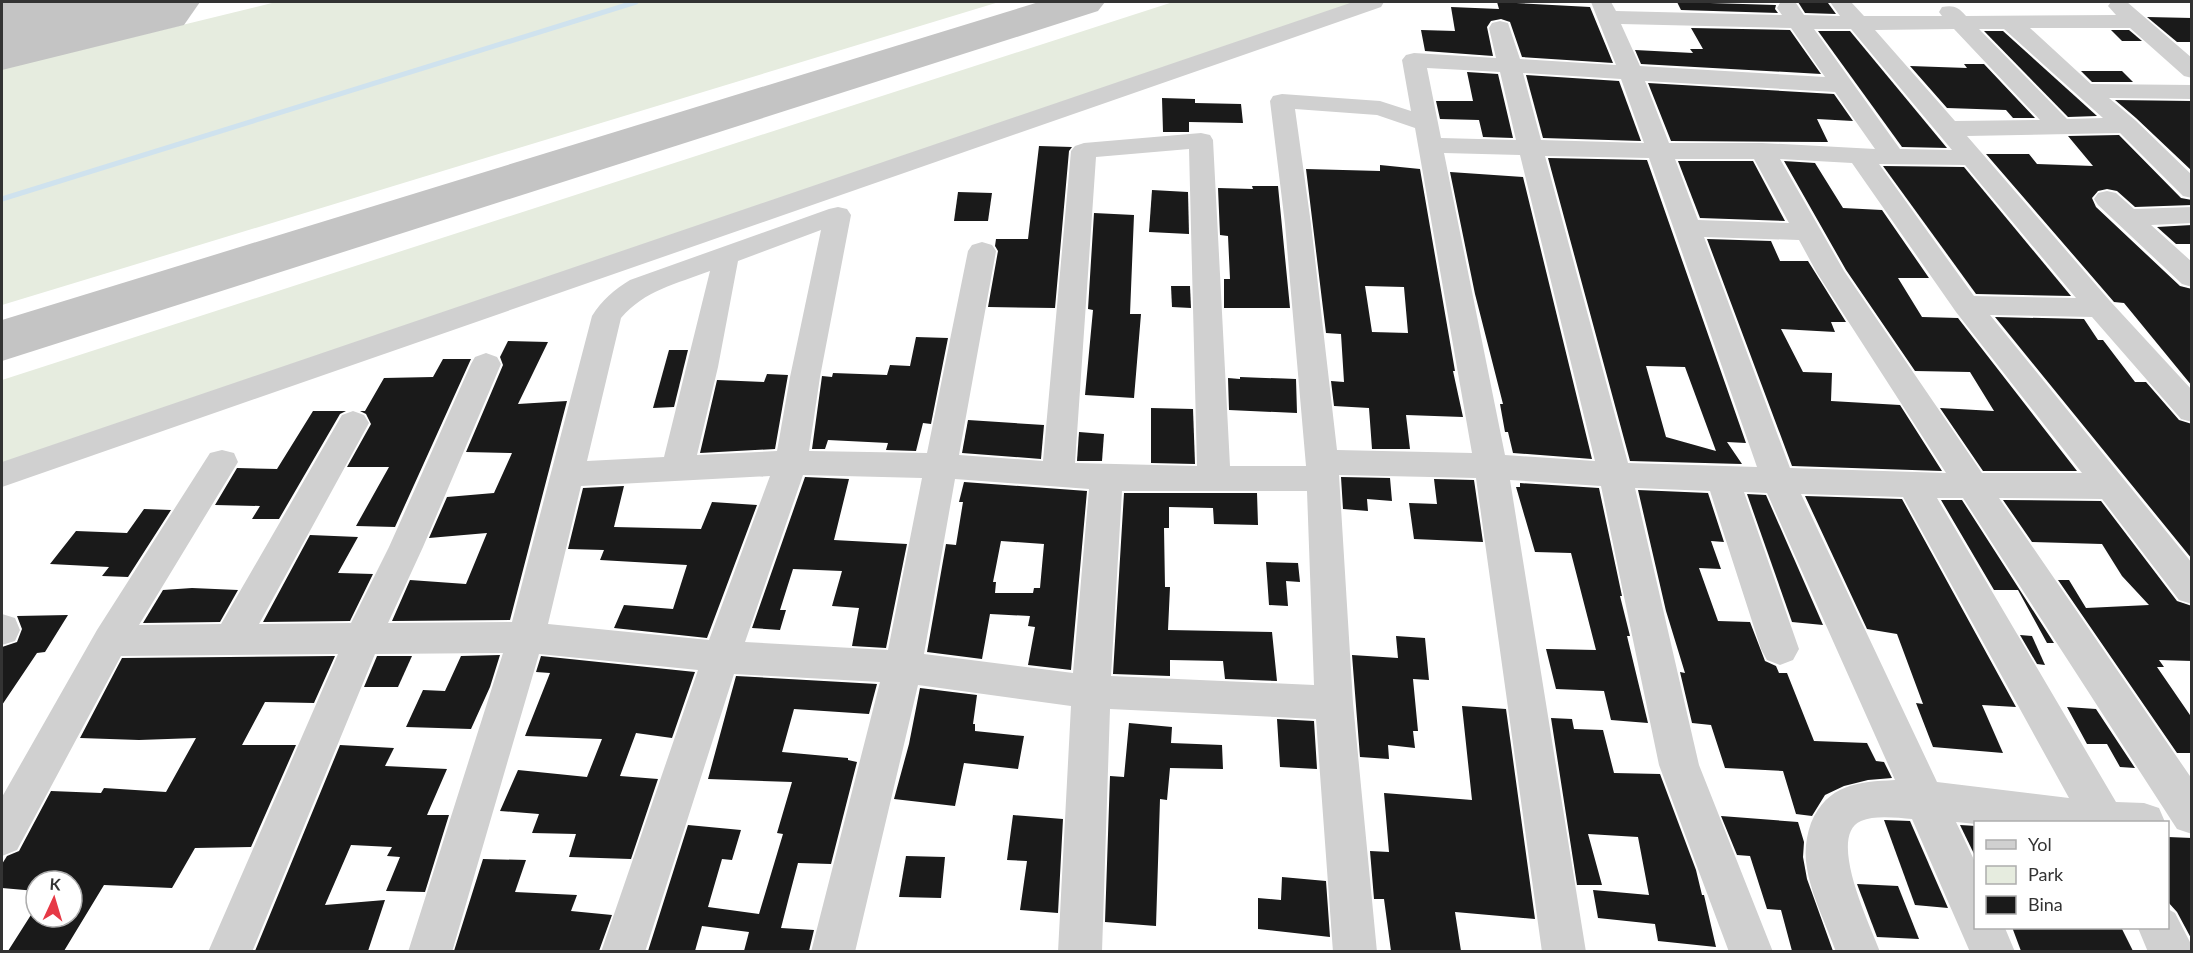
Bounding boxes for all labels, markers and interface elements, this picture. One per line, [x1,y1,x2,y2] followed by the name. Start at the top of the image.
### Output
[1974,821,2169,929] legend
[2028,833,2052,855] text: Yol
[2028,863,2064,885] text: Park
[24,869,84,929] north arrow
[49,874,62,893] text: K
[2028,893,2063,915] text: Bina

